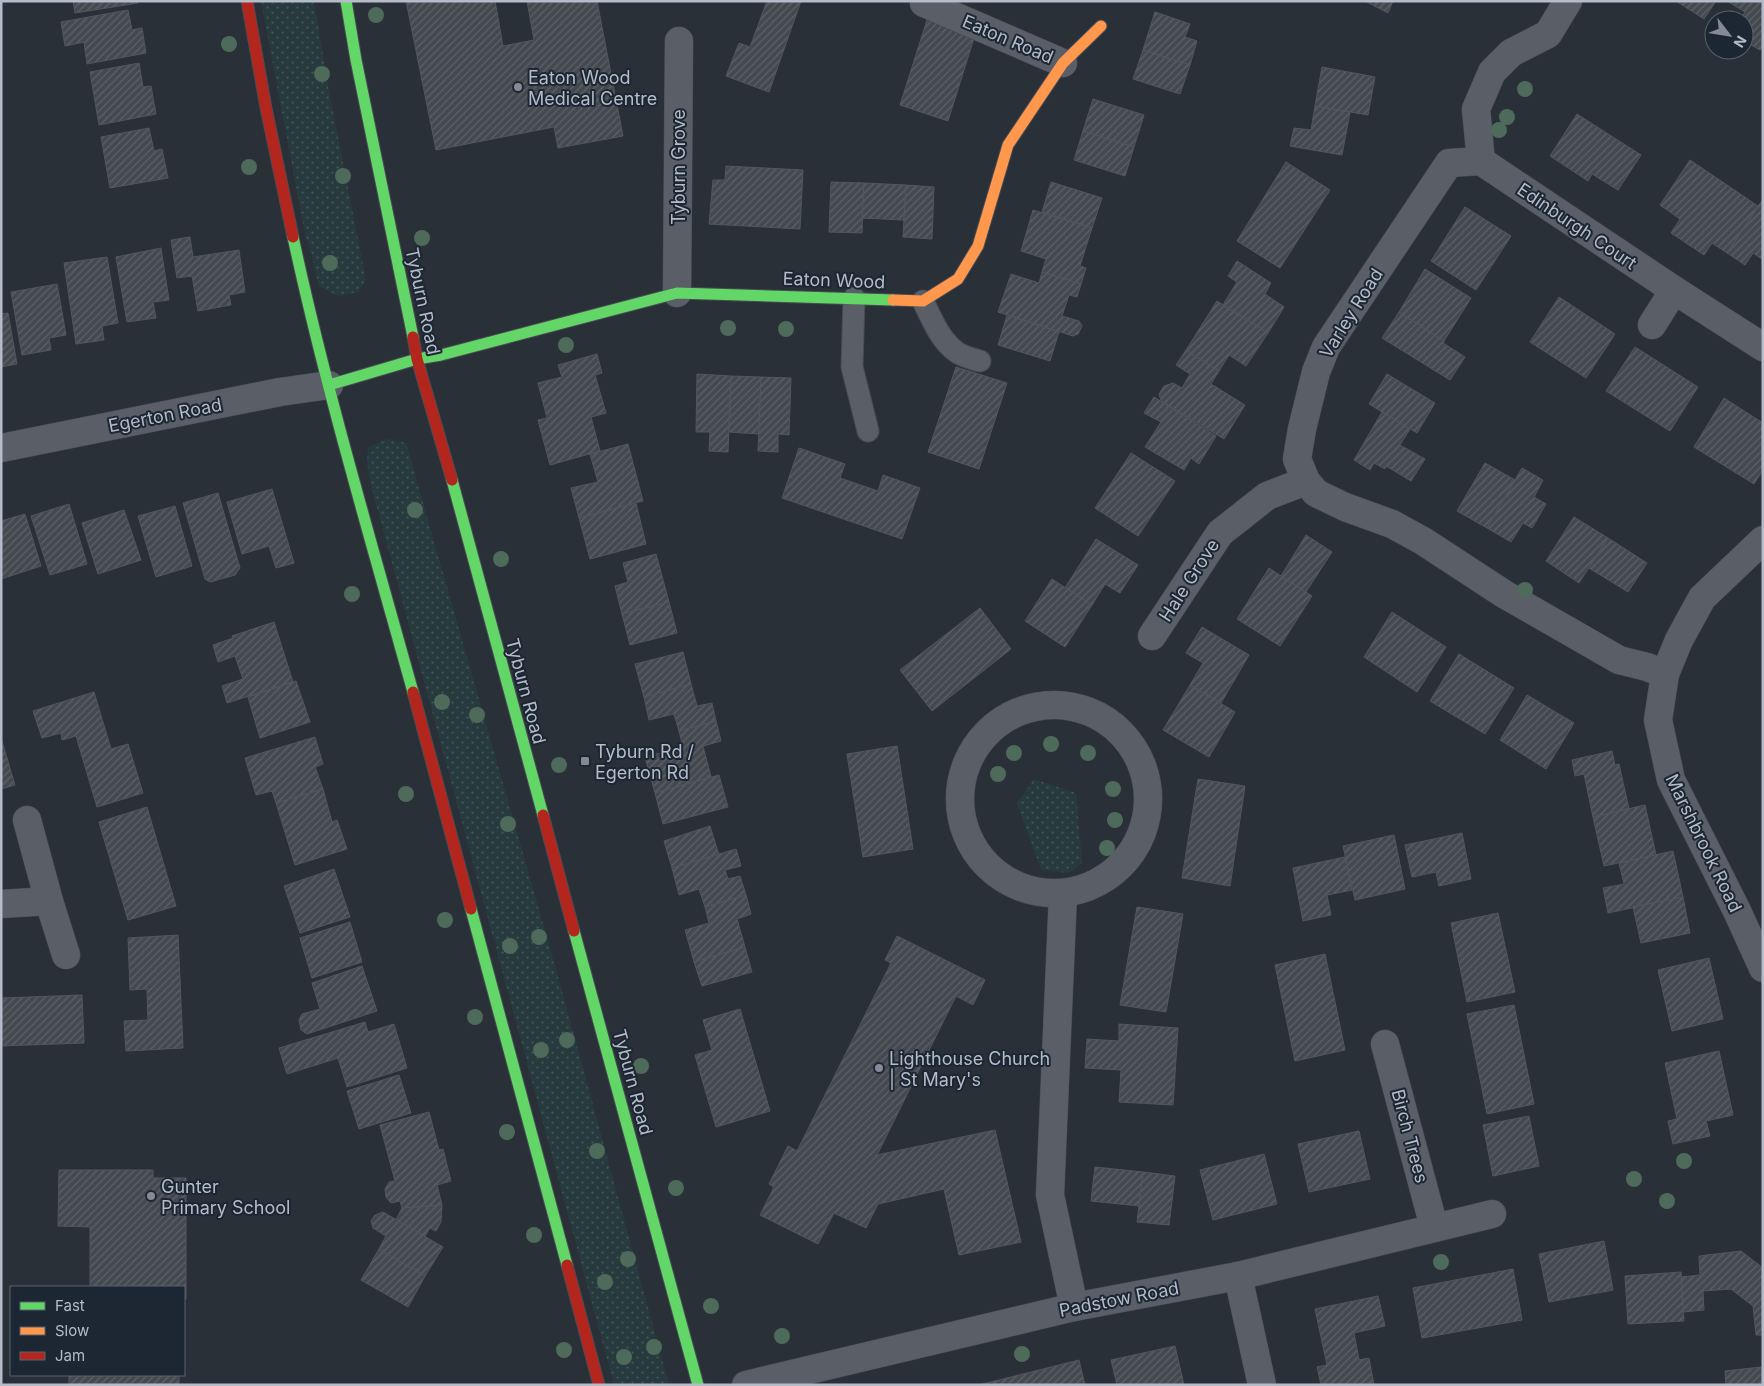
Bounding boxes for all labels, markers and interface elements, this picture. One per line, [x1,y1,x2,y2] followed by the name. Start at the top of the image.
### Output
[959,10,1057,68] street label: Eaton Road
[1704,10,1754,60] north arrow
[1731,33,1751,51] text: N
[528,67,657,109] place label: Eaton Wood Medical Centre
[512,81,524,93] marker: Eaton Wood Medical Centre
[668,109,689,225] street label: Tyburn Grove
[1513,178,1641,274] street label: Edinburgh Court
[401,246,445,356] street label: Tyburn Road
[1315,264,1387,362] street label: Varley Road
[782,268,886,292] street label: Eaton Wood
[107,394,223,436] street label: Egerton Road
[1155,535,1223,625] street label: Hale Grove
[502,636,550,746] street label: Tyburn Road
[595,741,695,783] place label: Tyburn Rd / Egerton Rd
[579,755,591,767] marker: Tyburn Rd / Egerton Rd
[1662,771,1746,915] street label: Marshbrook Road
[609,1027,657,1137] street label: Tyburn Road
[889,1048,1050,1090] place label: Lighthouse Church | St Mary's
[873,1062,885,1074] marker: Lighthouse Church | St Mary's
[1387,1087,1433,1185] street label: Birch Trees
[161,1176,290,1218] place label: Gunter Primary School
[145,1190,157,1202] marker: Gunter Primary School
[1057,1277,1181,1321] street label: Padstow Road
[10,1286,185,1376] legend
[55,1296,85,1315] text: Fast
[55,1321,89,1340] text: Slow
[55,1346,85,1365] text: Jam

